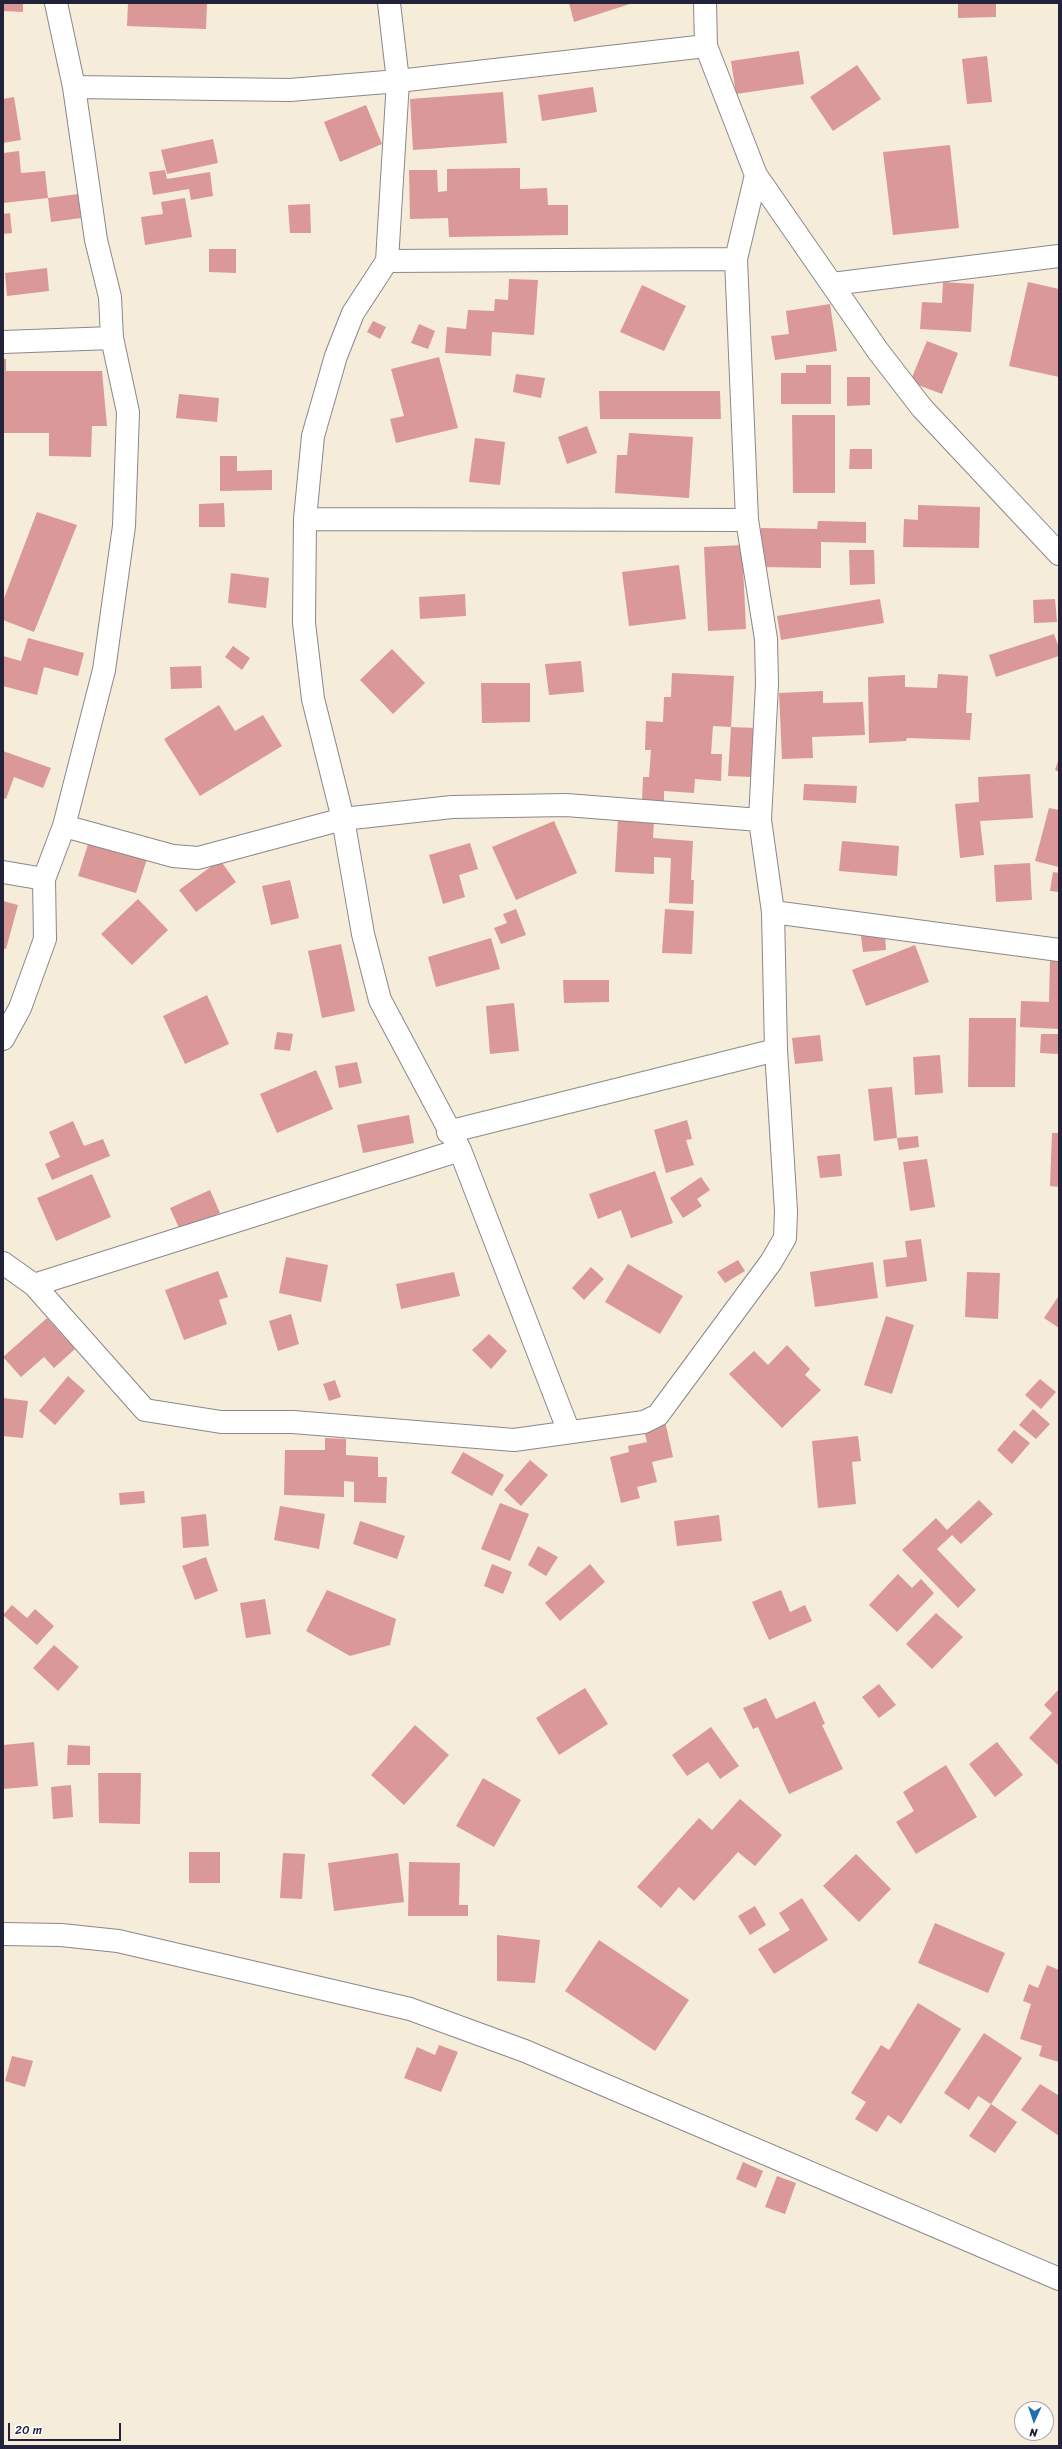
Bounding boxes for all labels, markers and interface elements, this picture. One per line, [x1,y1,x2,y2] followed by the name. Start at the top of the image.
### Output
[1014,2401,1054,2441] north arrow
[10,2415,123,2441] scale bar
[15,2419,42,2441] text: 20 m
[1029,2423,1038,2442] text: N

